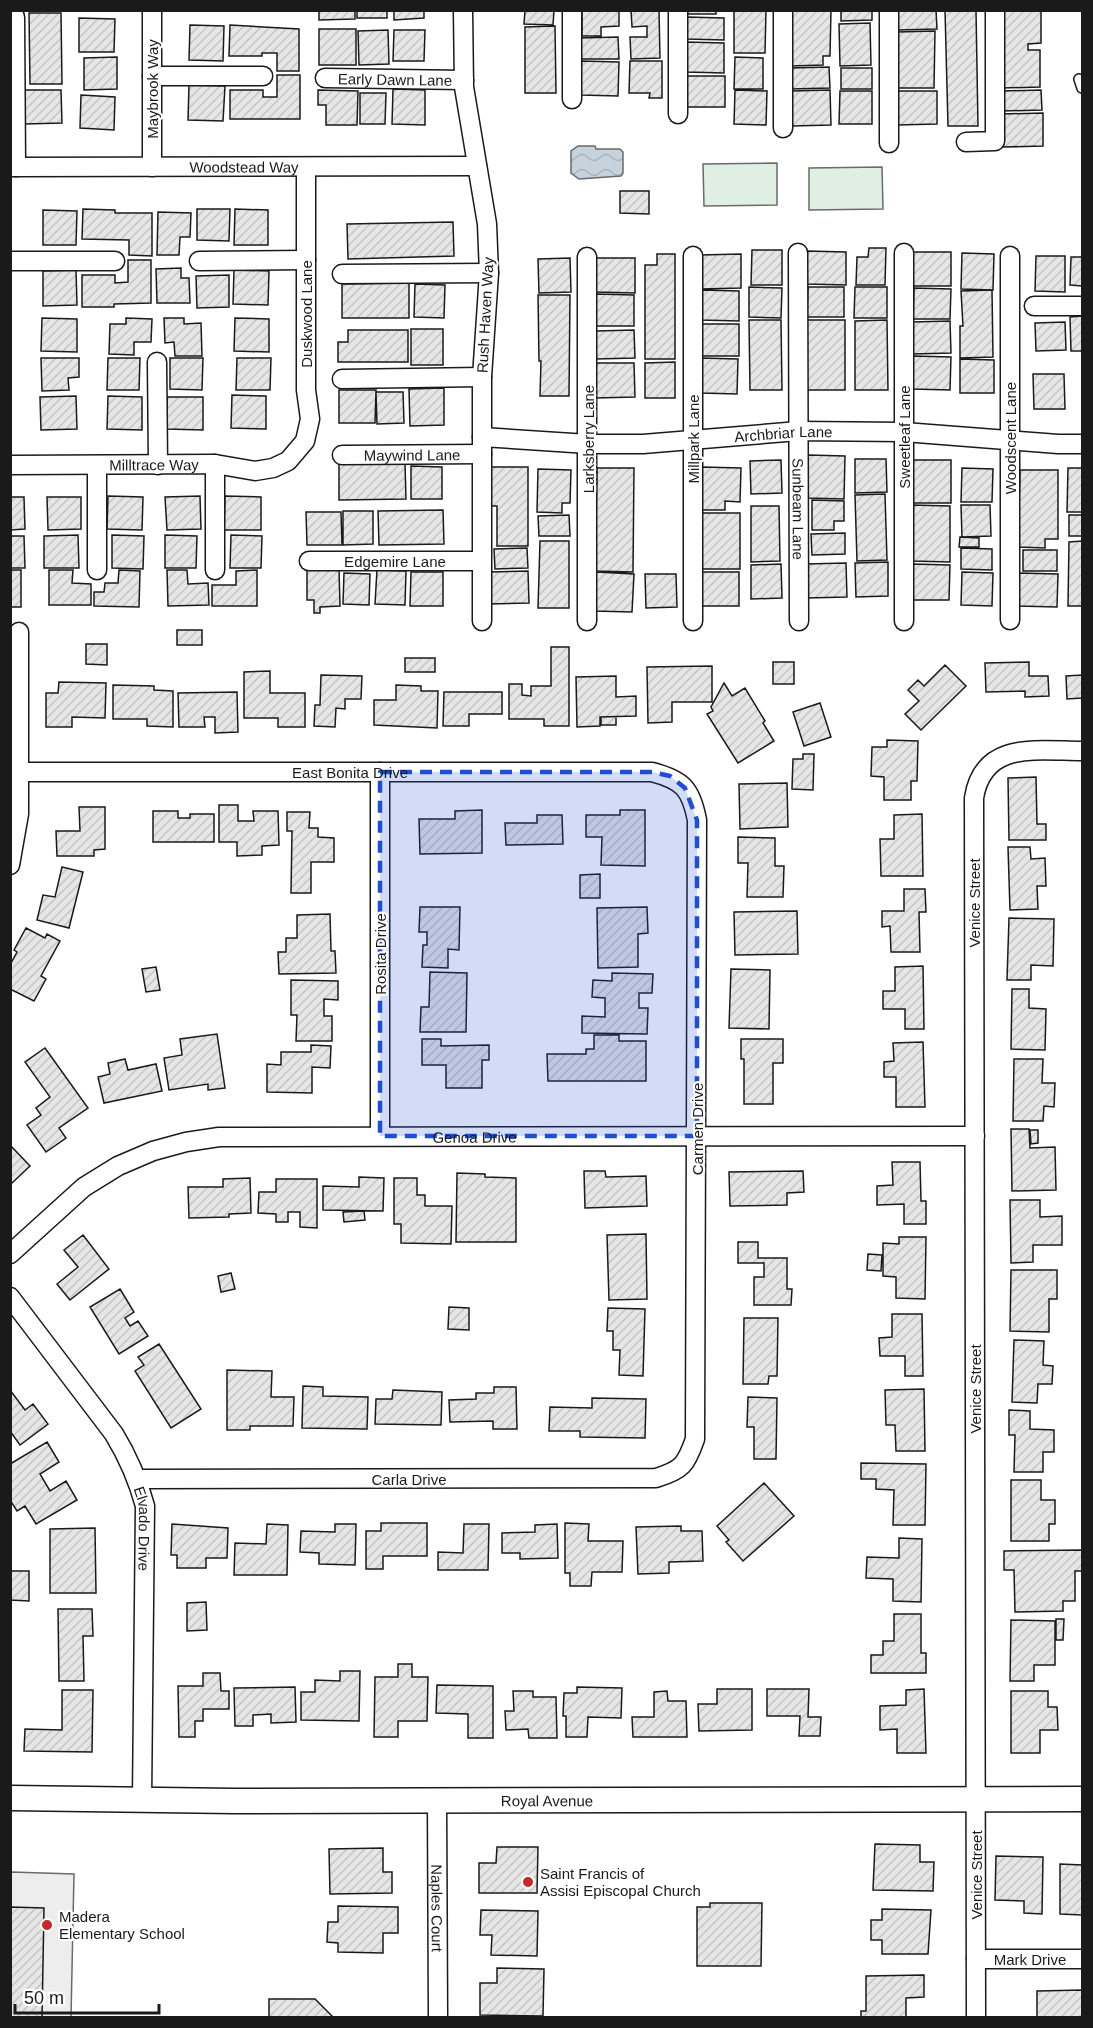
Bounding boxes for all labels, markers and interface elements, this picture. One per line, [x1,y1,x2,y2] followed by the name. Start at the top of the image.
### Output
[144,39,161,139] street label: Maybrook Way
[338,70,452,88] street label: Early Dawn Lane
[189,158,299,175] street label: Woodstead Way
[473,256,497,373] street label: Rush Haven Way
[298,260,315,368] street label: Duskwood Lane
[1002,382,1019,494] street label: Woodscent Lane
[580,385,597,493] street label: Larksberry Lane
[896,385,913,489] street label: Sweetleaf Lane
[685,394,702,484] street label: Millpark Lane
[734,423,833,445] street label: Archbriar Lane
[364,446,460,463] street label: Maywind Lane
[109,456,199,473] street label: Milltrace Way
[790,458,807,560] street label: Sunbeam Lane
[344,553,446,570] street label: Edgemire Lane
[292,764,408,781] street label: East Bonita Drive
[966,858,983,948] street label: Venice Street
[372,913,389,995] street label: Rosita Drive
[689,1083,706,1175] street label: Carmen Drive
[432,1128,517,1145] street label: Genoa Drive
[967,1344,984,1434] street label: Venice Street
[371,1471,447,1488] street label: Carla Drive
[131,1484,154,1571] street label: Elvado Drive
[501,1792,593,1809] street label: Royal Avenue
[968,1830,985,1920] street label: Venice Street
[429,1864,446,1953] street label: Naples Court
[540,1865,701,1899] place label: Saint Francis of Assisi Episcopal Church
[521,1875,535,1889] marker: Saint Francis of Assisi Episcopal Church
[59,1908,185,1942] place label: Madera Elementary School
[40,1918,54,1932] marker: Madera Elementary School
[994,1951,1066,1968] street label: Mark Drive
[15,1977,159,2015] scale bar
[24,1988,64,2008] text: 50 m

